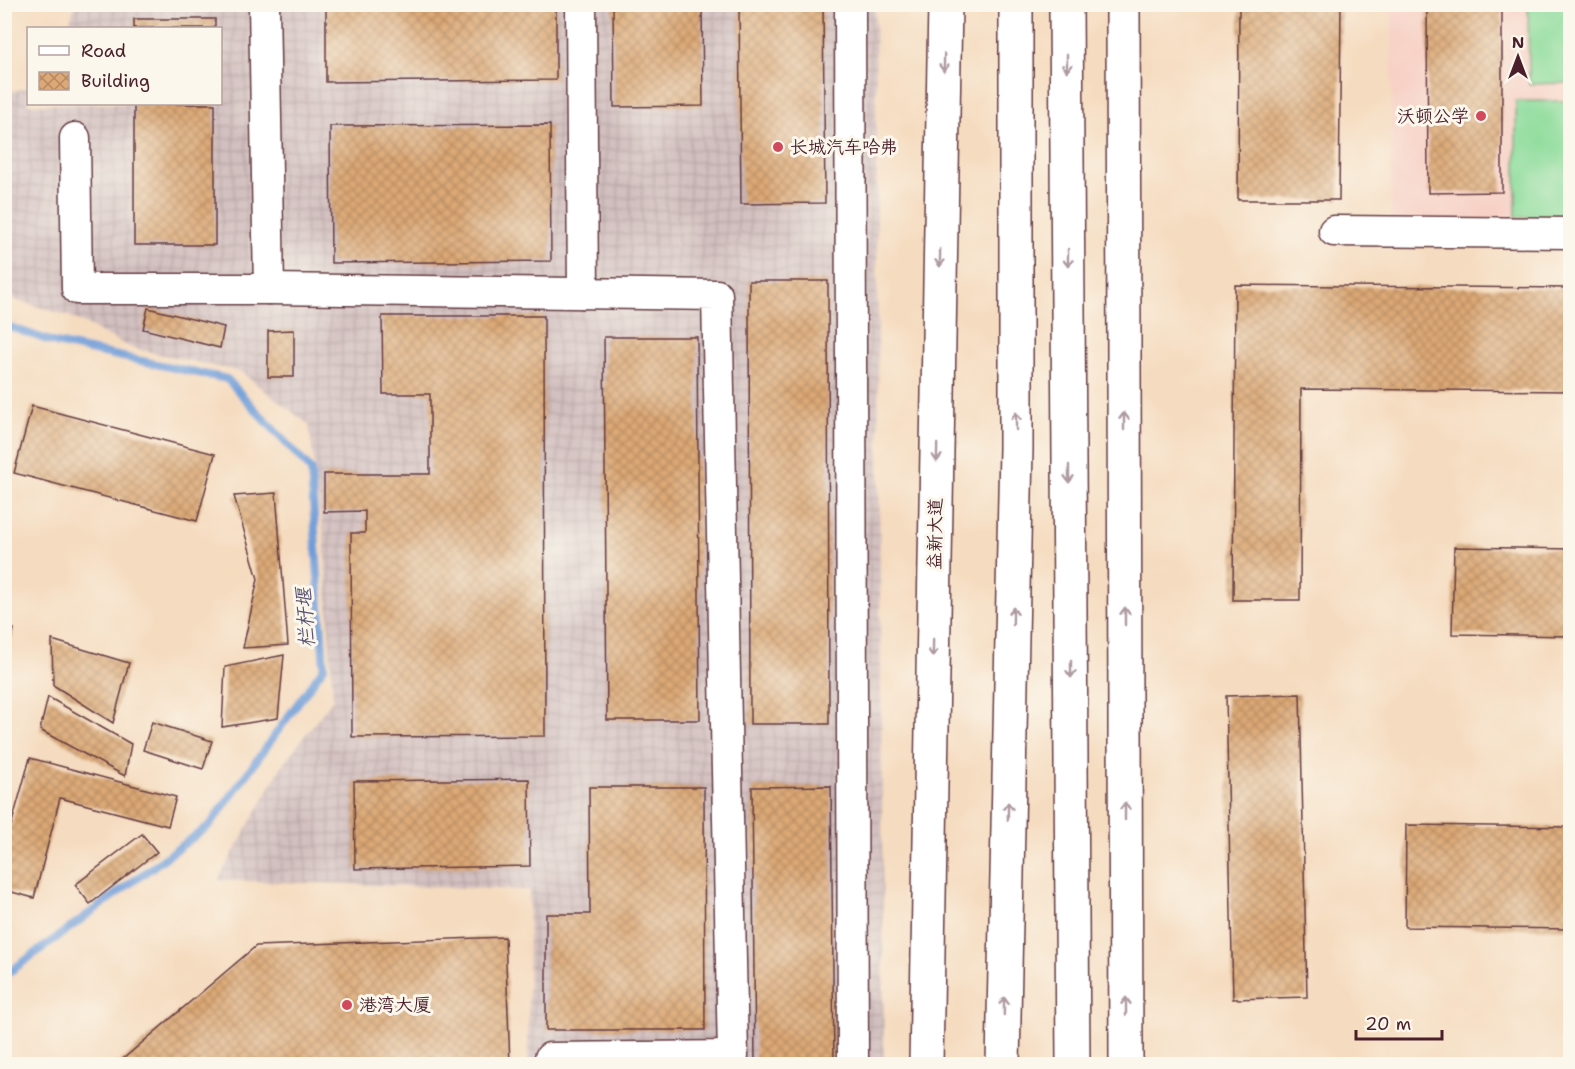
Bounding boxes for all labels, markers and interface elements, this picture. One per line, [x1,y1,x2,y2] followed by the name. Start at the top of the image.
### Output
[27,27,222,105] legend
[1488,27,1548,87] north arrow
[1512,32,1524,53] text: N
[81,39,126,63] text: Road
[938,52,950,72] one-way arrow
[1061,52,1072,72] one-way arrow
[81,69,150,93] text: Building
[1397,104,1469,128] place label: 沃顿公学
[1474,109,1488,123] marker: 沃顿公学
[790,135,898,159] place label: 长城汽车哈弗
[771,140,785,154] marker: 长城汽车哈弗
[934,247,946,267] one-way arrow
[1062,247,1074,267] one-way arrow
[1010,412,1022,432] one-way arrow
[1118,412,1130,432] one-way arrow
[931,442,942,462] one-way arrow
[1063,463,1075,483] one-way arrow
[922,498,948,570] street label: 益新大道
[290,585,320,649] water label: 栏杆堰
[1007,607,1018,627] one-way arrow
[1119,607,1131,627] one-way arrow
[927,637,939,657] one-way arrow
[1065,658,1077,678] one-way arrow
[1003,802,1014,822] one-way arrow
[1119,802,1131,822] one-way arrow
[359,993,431,1017] place label: 港湾大厦
[998,997,1010,1017] one-way arrow
[1120,997,1132,1017] one-way arrow
[340,998,354,1012] marker: 港湾大厦
[1356,1003,1442,1041] scale bar
[1365,1012,1411,1036] text: 20 m

